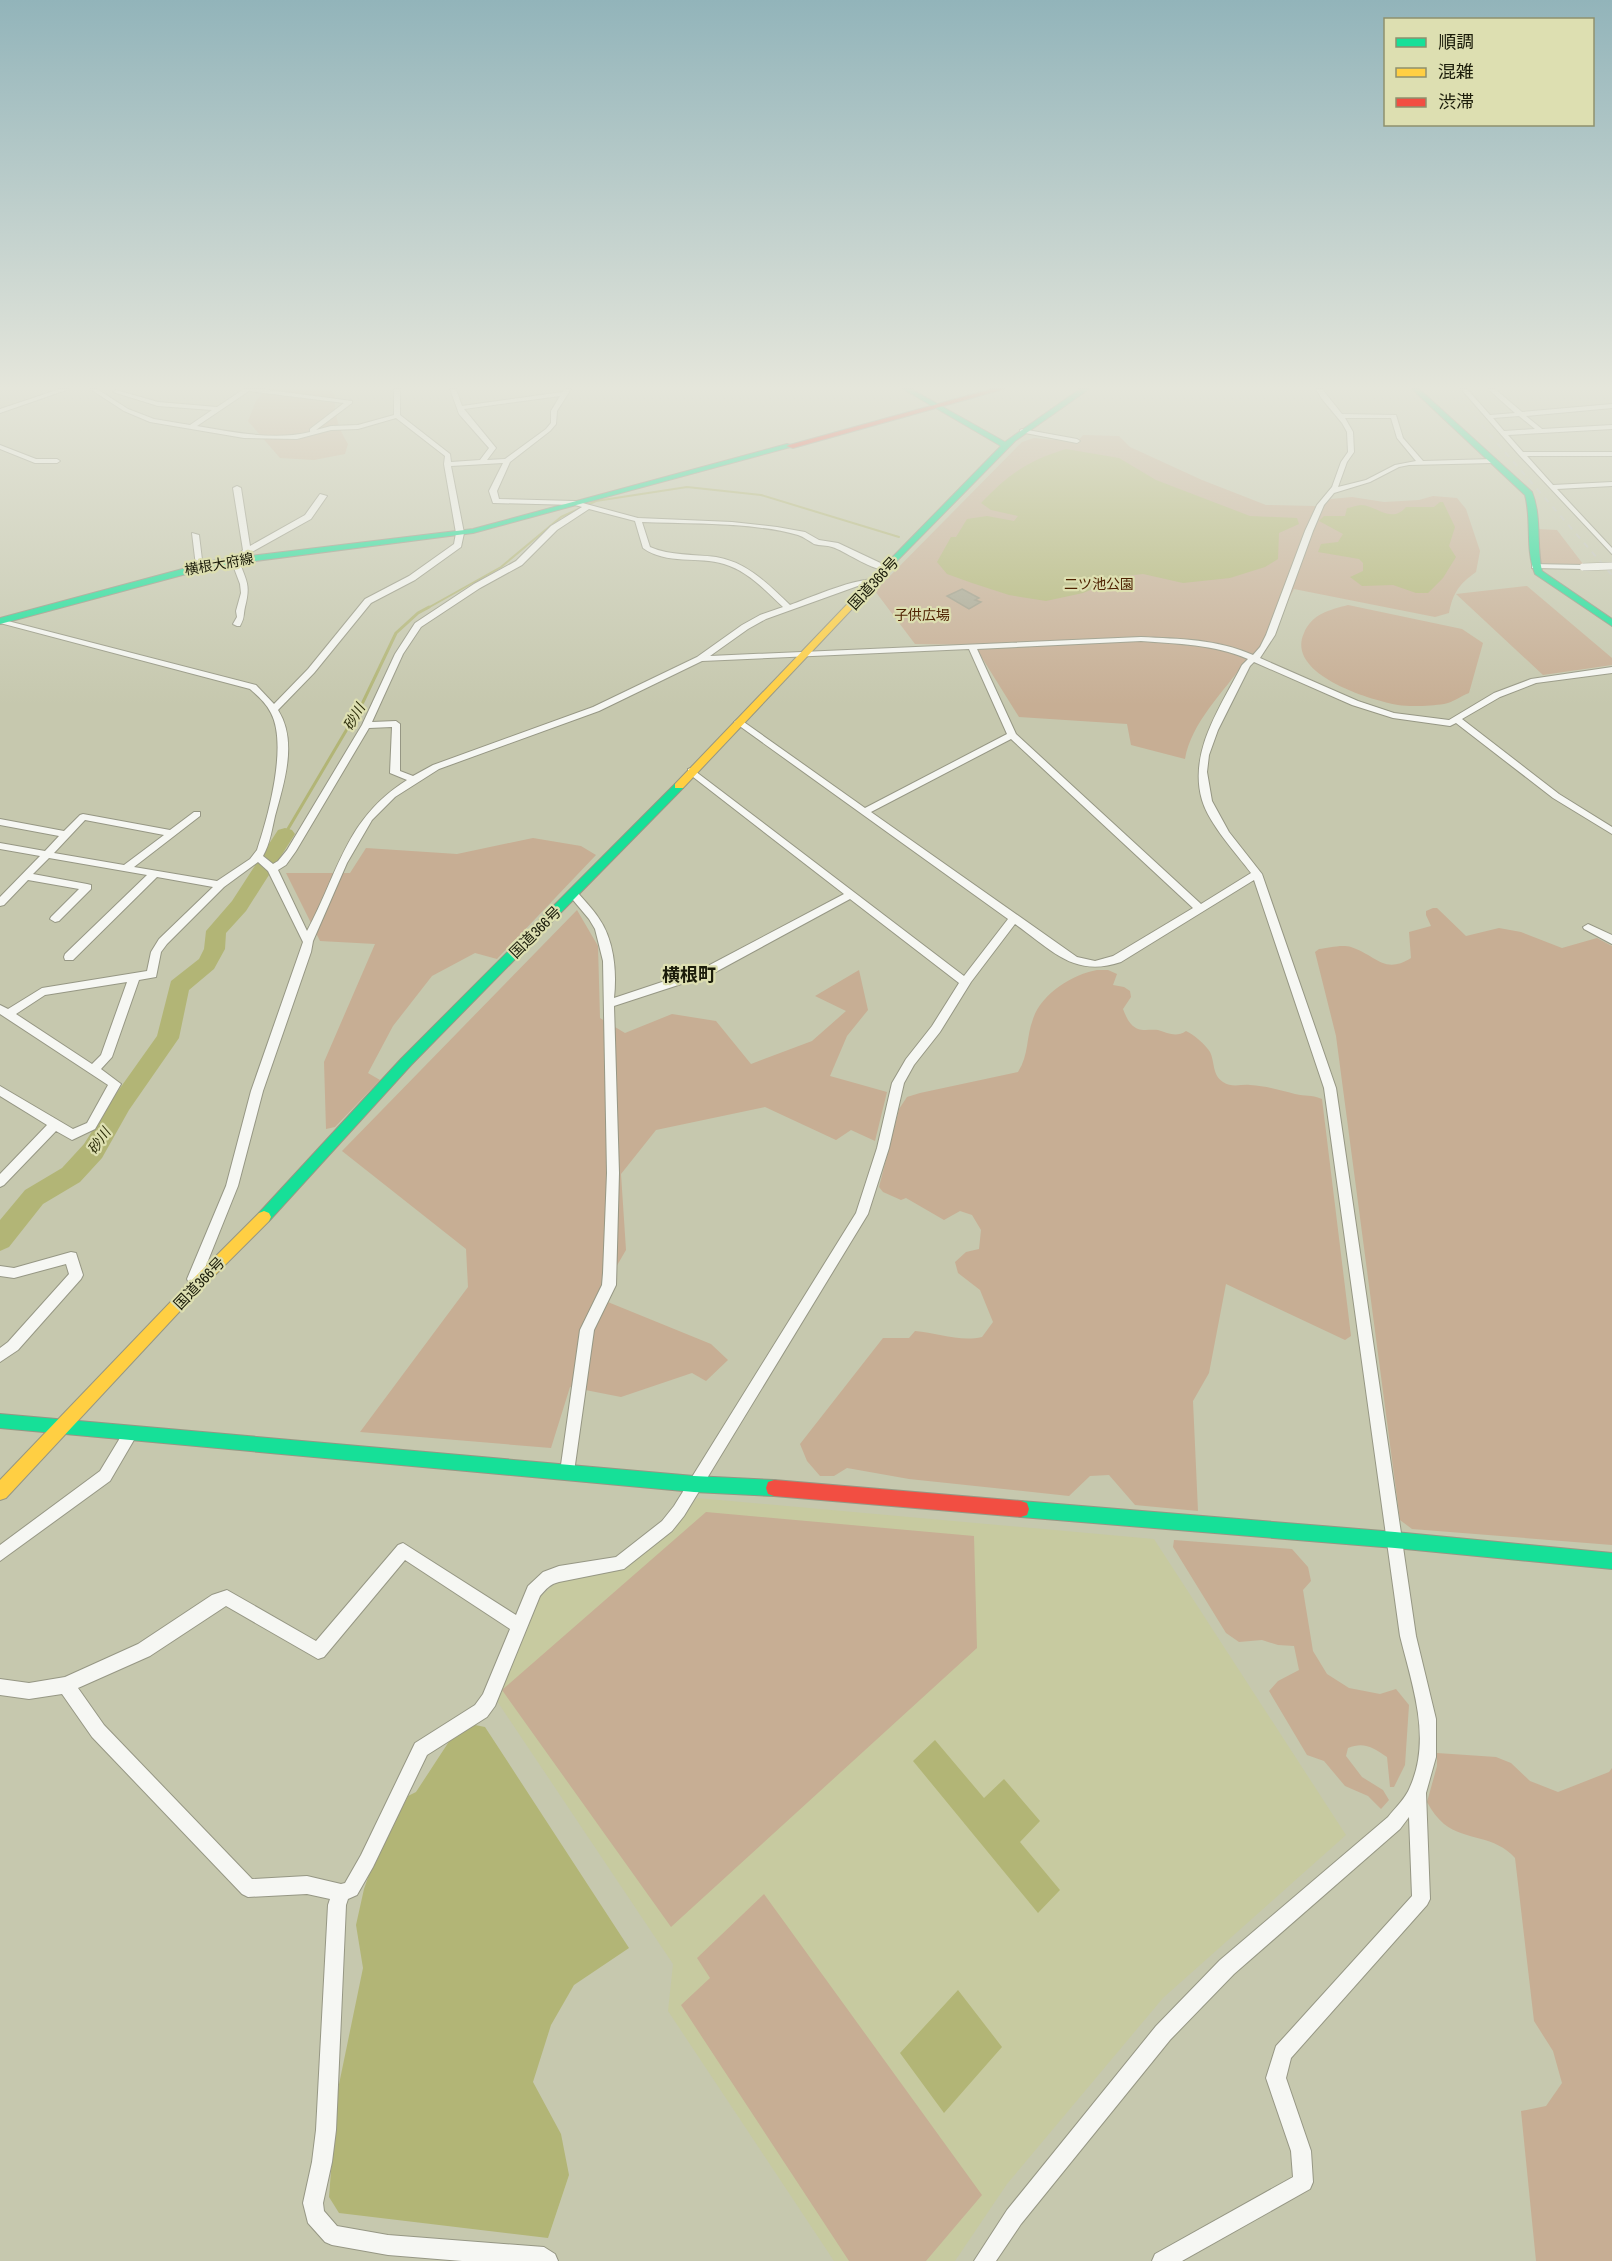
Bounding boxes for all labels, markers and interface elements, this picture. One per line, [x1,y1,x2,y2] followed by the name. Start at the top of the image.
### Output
[1384,18,1594,126] legend
[1438,29,1474,54] text: 順調
[1438,59,1474,84] text: 混雑
[1438,89,1474,114] text: 渋滞
[183,549,255,579] street label: 横根大府線
[843,552,903,614] street label: 国道366号
[1064,575,1134,593] park label: 二ツ池公園
[894,606,950,624] park label: 子供広場
[339,699,370,734] water label: 砂川
[504,901,566,963] street label: 国道366号
[662,962,716,987] district label: 横根町
[84,1123,116,1158] water label: 砂川
[169,1252,229,1314] street label: 国道366号

